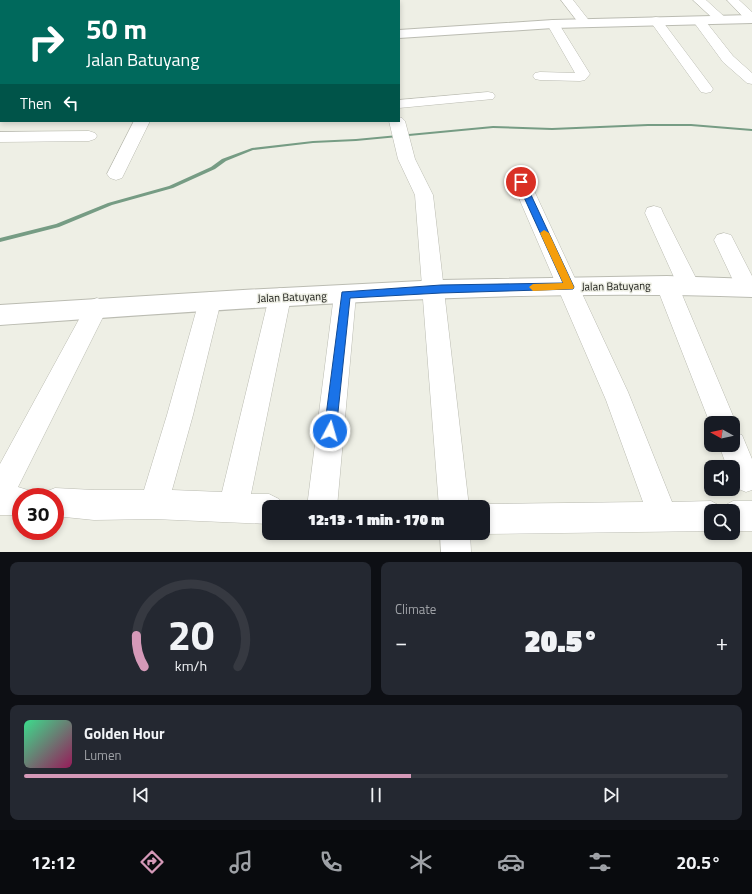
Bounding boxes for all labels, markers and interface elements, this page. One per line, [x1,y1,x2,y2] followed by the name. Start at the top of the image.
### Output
[86,7,147,50] text: 50 m
[20,16,72,68] icon: right
[86,46,199,73] text: Jalan Batuyang
[20,92,52,115] text: Then
[60,92,82,114] icon: left
[504,165,538,199] pin
[510,171,532,193] icon: arrive
[581,277,651,295] street label: Jalan Batuyang
[257,288,327,306] street label: Jalan Batuyang
[309,410,351,452] position arrow
[704,416,740,452] north arrow
[704,416,740,540] map controls
[704,460,740,496] button: sound
[12,488,64,540] speed limit sign: 30
[704,504,740,540] button: search
[308,508,444,531] text: 12:13 · 1 min · 170 m
[395,599,436,619] text: Climate
[167,602,214,665] text: 20
[524,618,599,664] text: 20.5°
[395,625,407,659] text: −
[716,625,728,659] text: +
[174,654,207,676] text: km/h
[84,722,165,745] text: Golden Hour
[84,745,121,765] text: Lumen
[130,784,152,806] icon: previous
[365,784,387,806] icon: pause
[600,784,622,806] icon: next
[138,848,166,876] icon: directions
[227,848,255,876] icon: music
[317,848,345,876] icon: phone
[407,848,435,876] icon: climate
[497,848,525,876] icon: car
[586,848,614,876] icon: filters
[31,849,76,876] text: 12:12
[676,849,721,876] text: 20.5°

